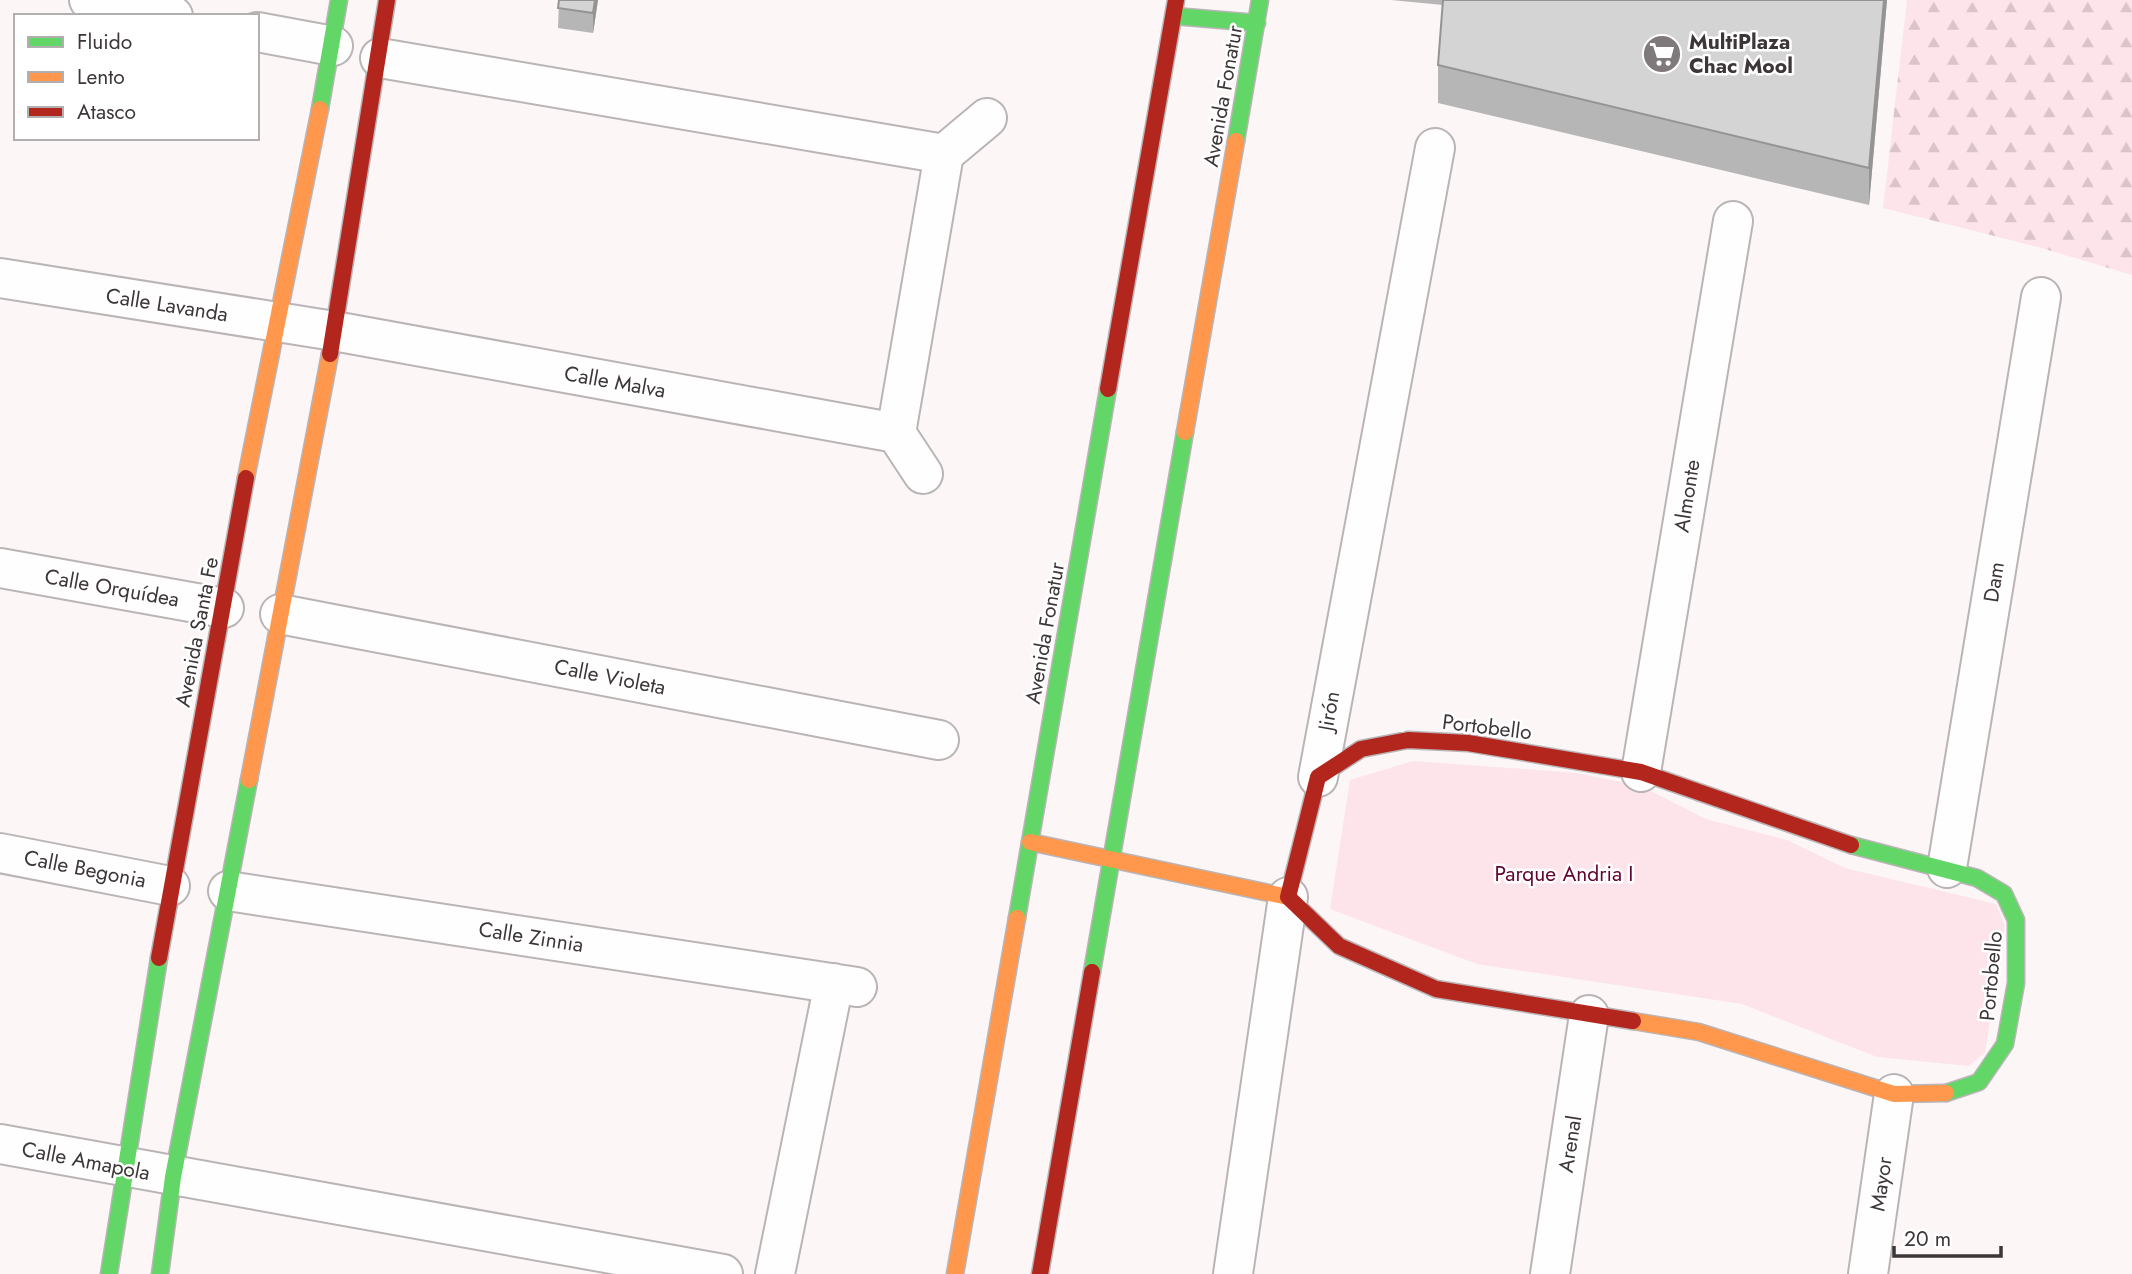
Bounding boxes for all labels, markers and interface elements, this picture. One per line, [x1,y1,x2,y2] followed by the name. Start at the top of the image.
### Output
[14,14,259,140] legend
[1196,22,1250,169] street label: Avenida Fonatur
[77,27,132,57] text: Fluido
[1689,27,1793,81] place label: MultiPlaza Chac Mool
[1641,33,1683,75] supermarket icon: MultiPlaza Chac Mool
[77,62,125,92] text: Lento
[77,97,136,127] text: Atasco
[104,281,230,329] street label: Calle Lavanda
[562,358,668,406] street label: Calle Malva
[1666,457,1708,535] street label: Almonte
[168,554,226,710] street label: Avenida Santa Fe
[1018,559,1072,706] street label: Avenida Fonatur
[1976,560,2012,604] street label: Dam
[42,561,182,615] street label: Calle Orquídea
[552,652,668,702] street label: Calle Violeta
[1310,689,1347,736] street label: Jirón
[1441,707,1533,747] street label: Portobello
[21,842,149,896] street label: Calle Begonia
[1494,859,1634,889] park label: Parque Andria I
[476,914,586,960] street label: Calle Zinnia
[1972,930,2010,1022] street label: Portobello
[1551,1113,1589,1175] street label: Arenal
[19,1134,153,1188] street label: Calle Amapola
[1862,1154,1900,1213] street label: Mayor
[1894,1214,2001,1258] scale bar
[1904,1224,1951,1254] text: 20 m

